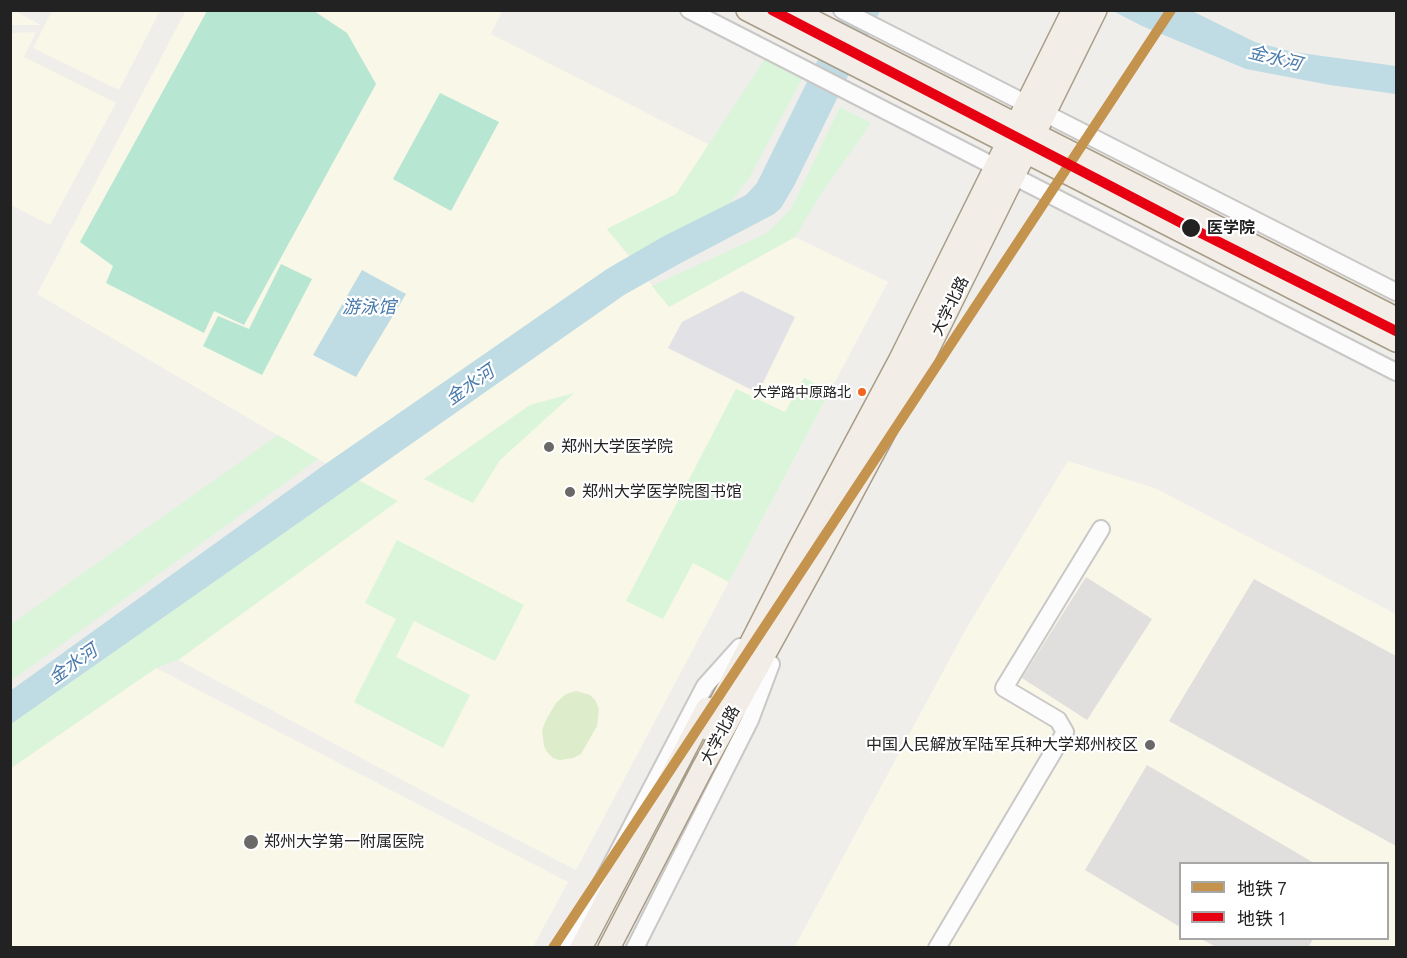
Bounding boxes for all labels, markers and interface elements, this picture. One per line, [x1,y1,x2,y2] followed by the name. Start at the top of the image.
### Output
[1246,41,1304,75] water label: 金水河
[1180,217,1202,239] marker: 医学院
[1207,218,1255,238] place label: 医学院
[927,273,973,339] street label: 大学北路
[342,296,396,318] water label: 游泳馆
[442,361,498,409] water label: 金水河
[753,384,851,400] place label: 大学路中原路北
[856,386,868,398] marker: 大学路中原路北
[561,437,673,457] place label: 郑州大学医学院
[542,440,556,454] marker: 郑州大学医学院
[582,482,742,502] place label: 郑州大学医学院图书馆
[563,485,577,499] marker: 郑州大学医学院图书馆
[45,640,101,688] water label: 金水河
[697,702,743,768] street label: 大学北路
[866,735,1138,755] place label: 中国人民解放军陆军兵种大学郑州校区
[1143,738,1157,752] marker: 中国人民解放军陆军兵种大学郑州校区
[264,832,424,852] place label: 郑州大学第一附属医院
[242,833,260,851] marker: 郑州大学第一附属医院
[1179,862,1389,940] legend
[1237,878,1287,898] text: 地铁 7
[1237,908,1287,928] text: 地铁 1

